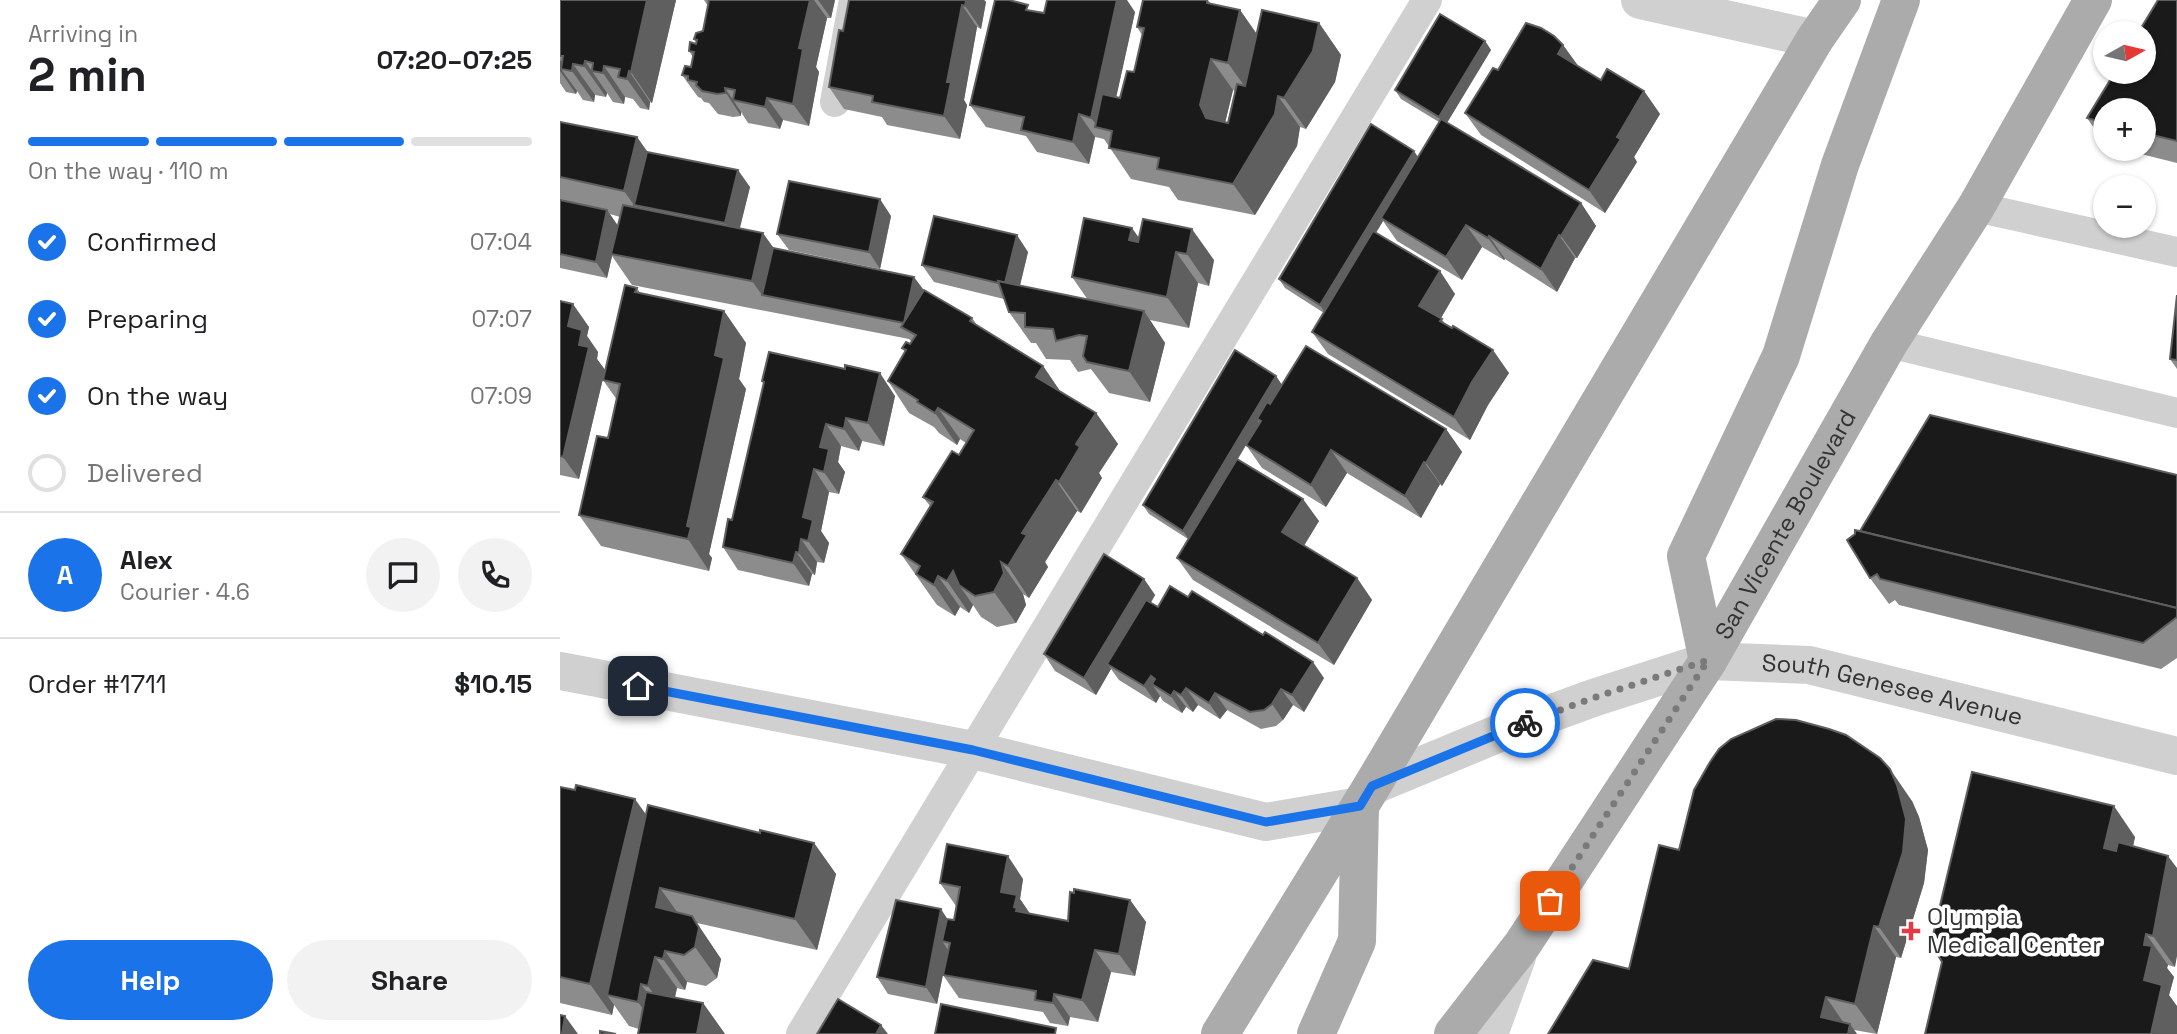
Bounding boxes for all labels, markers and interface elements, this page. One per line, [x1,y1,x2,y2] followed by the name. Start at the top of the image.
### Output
[28,19,138,49] text: Arriving in
[2093,21,2156,84] north arrow
[2093,21,2156,238] map controls
[377,43,532,77] text: 07:20–07:25
[28,46,147,104] text: 2 min
[2093,98,2156,161] button: +
[28,156,229,186] text: On the way · 110 m
[2093,175,2156,238] button: −
[28,223,66,261] icon: check
[87,225,217,259] text: Confirmed
[470,227,532,257] text: 07:04
[28,300,66,338] icon: check
[87,302,208,336] text: Preparing
[472,304,532,334] text: 07:07
[28,377,66,415] icon: check
[87,379,228,413] text: On the way
[470,381,532,411] text: 07:09
[1708,404,1863,645] street label: San Vicente Boulevard
[87,456,203,490] text: Delivered
[366,538,440,612] button: chat
[458,538,532,612] button: phone
[120,543,173,577] text: Alex
[57,558,73,592] text: A
[120,577,250,607] text: Courier · 4.6
[1761,647,2026,732] street label: South Genesee Avenue
[608,656,668,716] pin
[28,667,167,701] text: Order #1711
[454,667,532,701] text: $10.15
[619,667,657,705] icon: home
[1490,688,1560,758] courier
[1506,704,1544,742] icon: bike
[1520,871,1580,931] pin
[1531,882,1569,920] icon: bag
[1927,901,2101,960] place label: Olympia Medical Center
[1901,921,1921,941] marker: Olympia Medical Center
[28,940,273,1020] button: Help
[287,940,532,1020] button: Share

